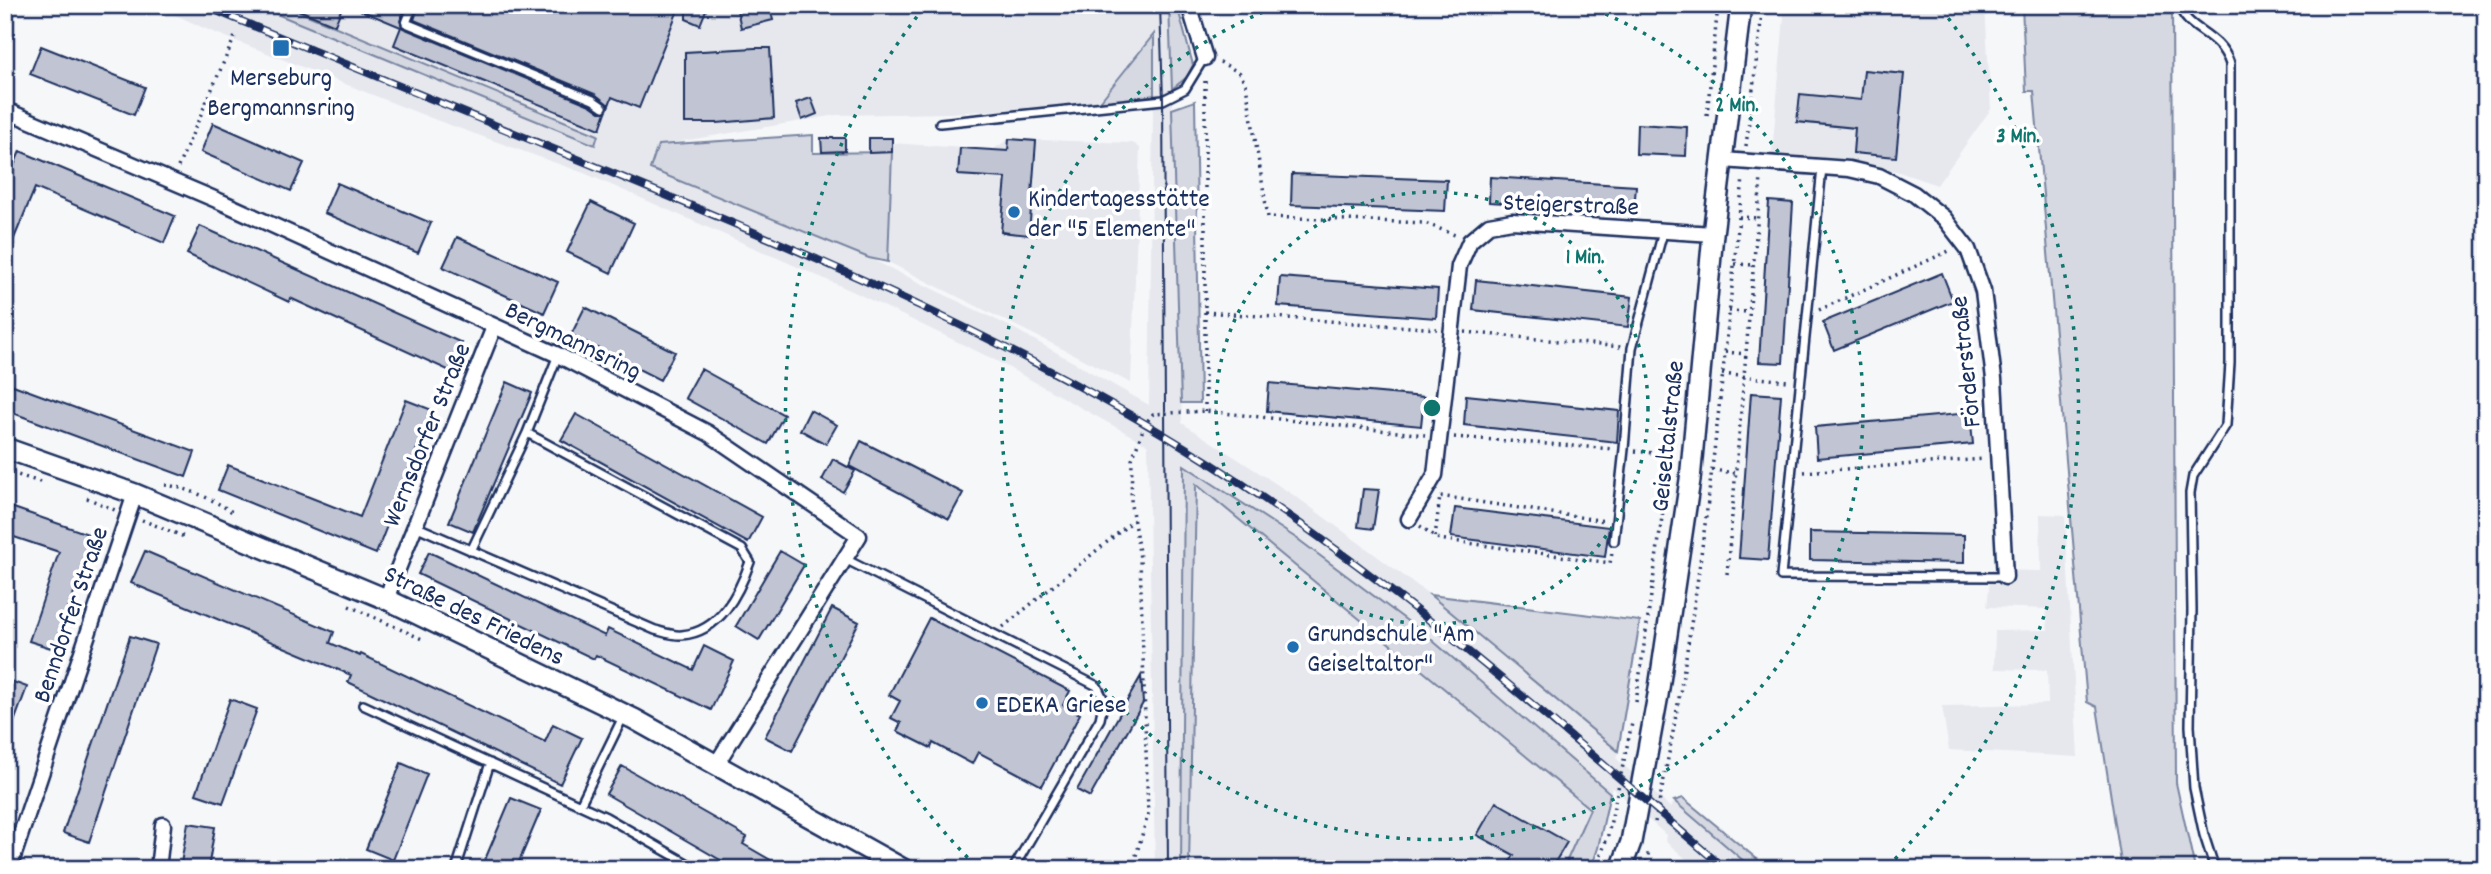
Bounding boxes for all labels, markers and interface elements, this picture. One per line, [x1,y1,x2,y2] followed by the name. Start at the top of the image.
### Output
[271,38,291,58] marker: Merseburg Bergmannsring
[207,61,355,128] place label: Merseburg Bergmannsring
[1715,92,1759,122] text: 2 Min.
[1996,123,2040,153] text: 3 Min.
[1028,182,1210,249] place label: Kindertagesstätte der "5 Elemente"
[1502,186,1639,227] street label: Steigerstraße
[1006,204,1022,220] marker: Kindertagesstätte der "5 Elemente"
[1566,244,1604,274] text: 1 Min.
[498,293,647,391] street label: Bergmannsring
[1942,294,1993,429] street label: Förderstraße
[375,338,482,533] street label: Wernsdorfer Straße
[1643,359,1696,514] street label: Geiseltalstraße
[1420,396,1444,420] centre of rings
[25,522,120,708] street label: Benndorfer Straße
[377,557,570,677] street label: Straße des Friedens
[1307,617,1475,684] place label: Grundschule "Am Geiseltaltor"
[1285,639,1301,655] marker: Grundschule "Am Geiseltaltor"
[996,688,1127,725] place label: EDEKA Griese
[974,695,990,711] marker: EDEKA Griese

